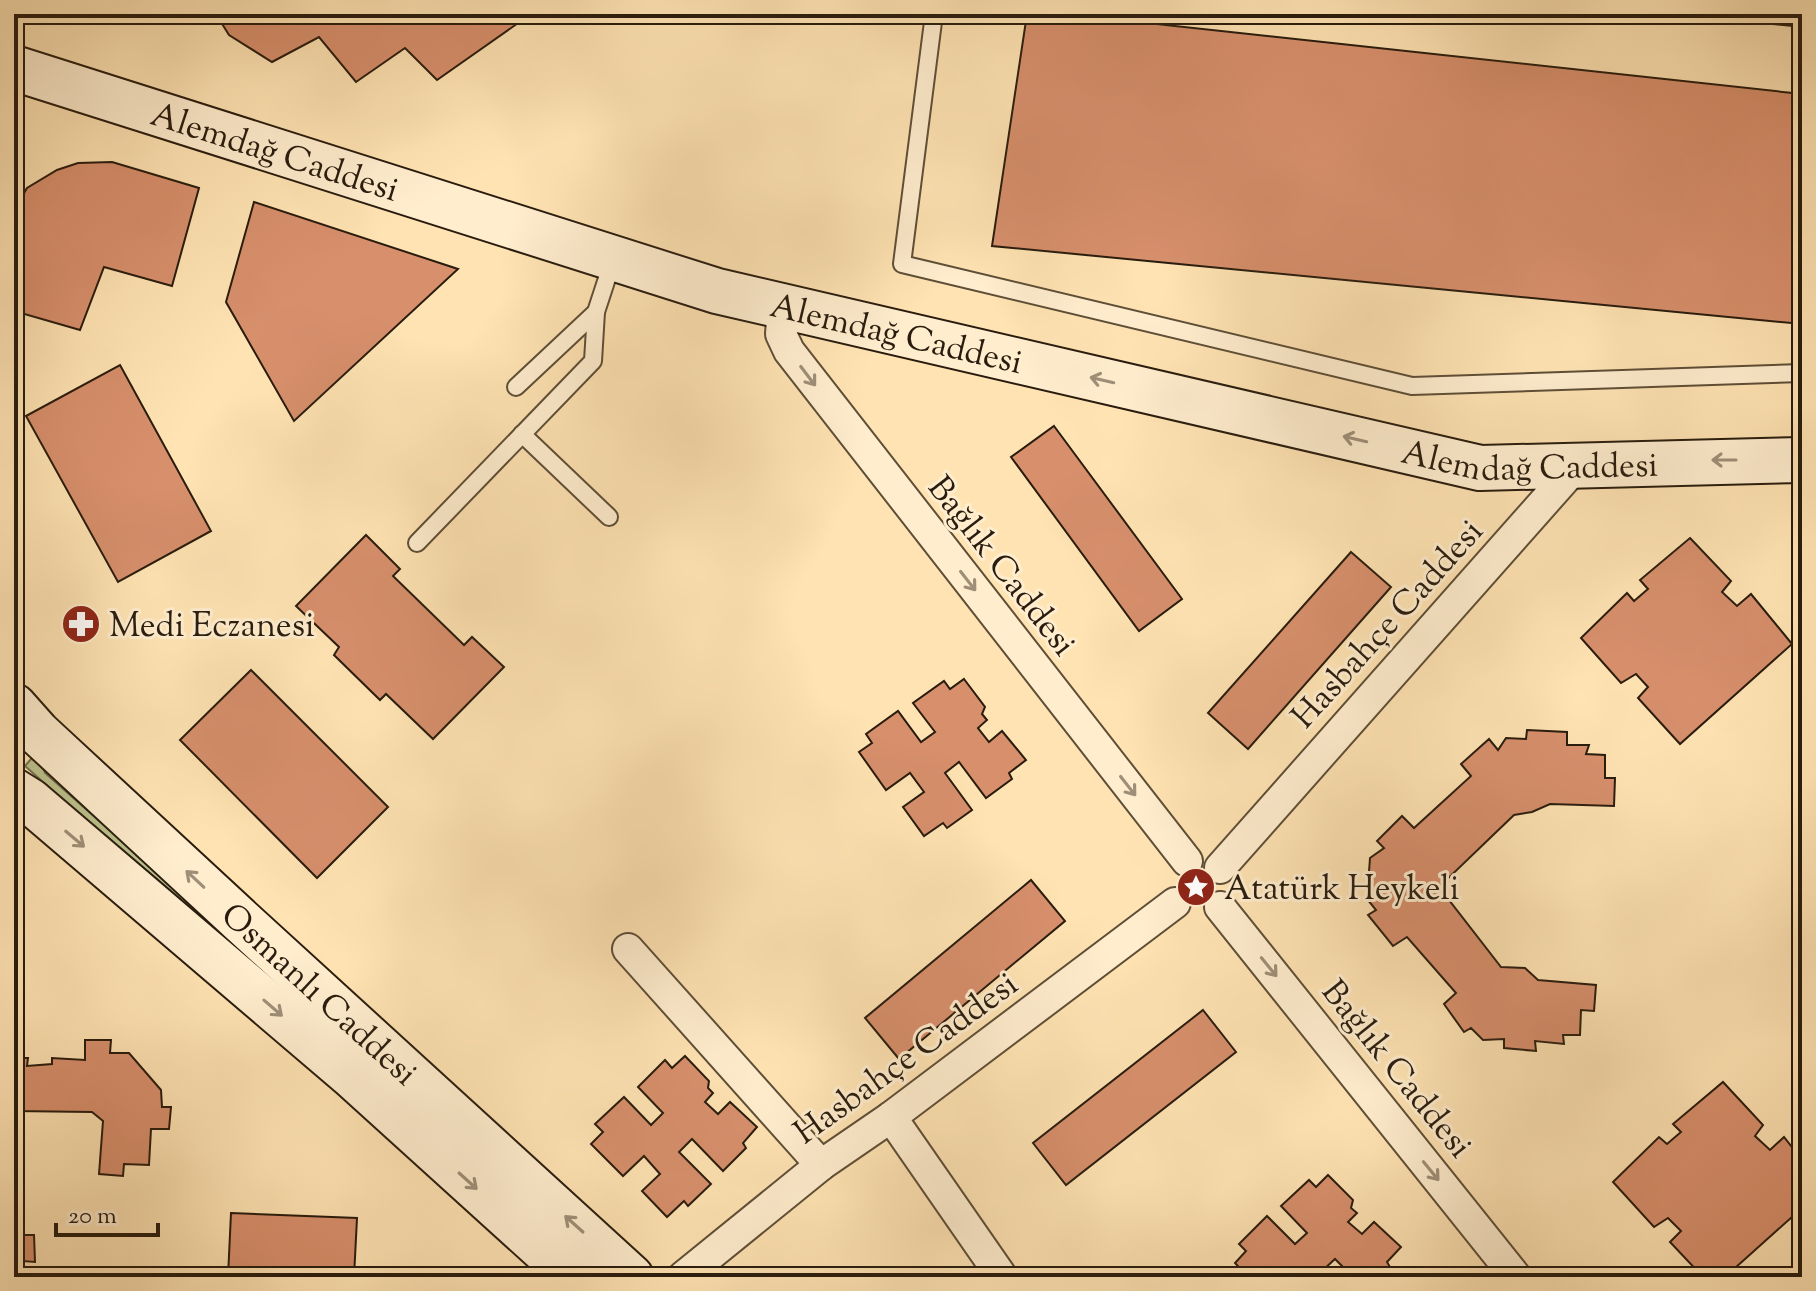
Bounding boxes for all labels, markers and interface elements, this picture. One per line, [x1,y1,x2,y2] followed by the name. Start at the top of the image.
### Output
[144,92,404,216] street label: Alemdağ Caddesi
[765,283,1027,389] street label: Alemdağ Caddesi
[799,365,816,386] one-way arrow
[1090,372,1116,387] one-way arrow
[1396,430,1659,496] street label: Alemdağ Caddesi
[1343,431,1369,446] one-way arrow
[1711,452,1738,468] one-way arrow
[914,467,1086,668] street label: Bağlık Caddesi
[1281,510,1496,741] street label: Hasbahçe Caddesi
[959,570,976,591] one-way arrow
[60,603,102,645] pharmacy icon: Medi Eczanesi
[109,603,315,652] place label: Medi Eczanesi
[1119,775,1136,796] one-way arrow
[65,830,85,848] one-way arrow
[1175,866,1217,908] place icon: Atatürk Heykeli
[1224,866,1459,915] place label: Atatürk Heykeli
[186,871,206,889] one-way arrow
[208,893,427,1099] street label: Osmanlı Caddesi
[1260,957,1278,977] one-way arrow
[785,962,1029,1158] street label: Hasbahçe Caddesi
[1308,971,1483,1170] street label: Bağlık Caddesi
[263,999,283,1017] one-way arrow
[1422,1160,1440,1181] one-way arrow
[457,1171,477,1189] one-way arrow
[56,1187,158,1237] scale bar
[68,1200,117,1234] text: 20 m
[564,1216,584,1234] one-way arrow

